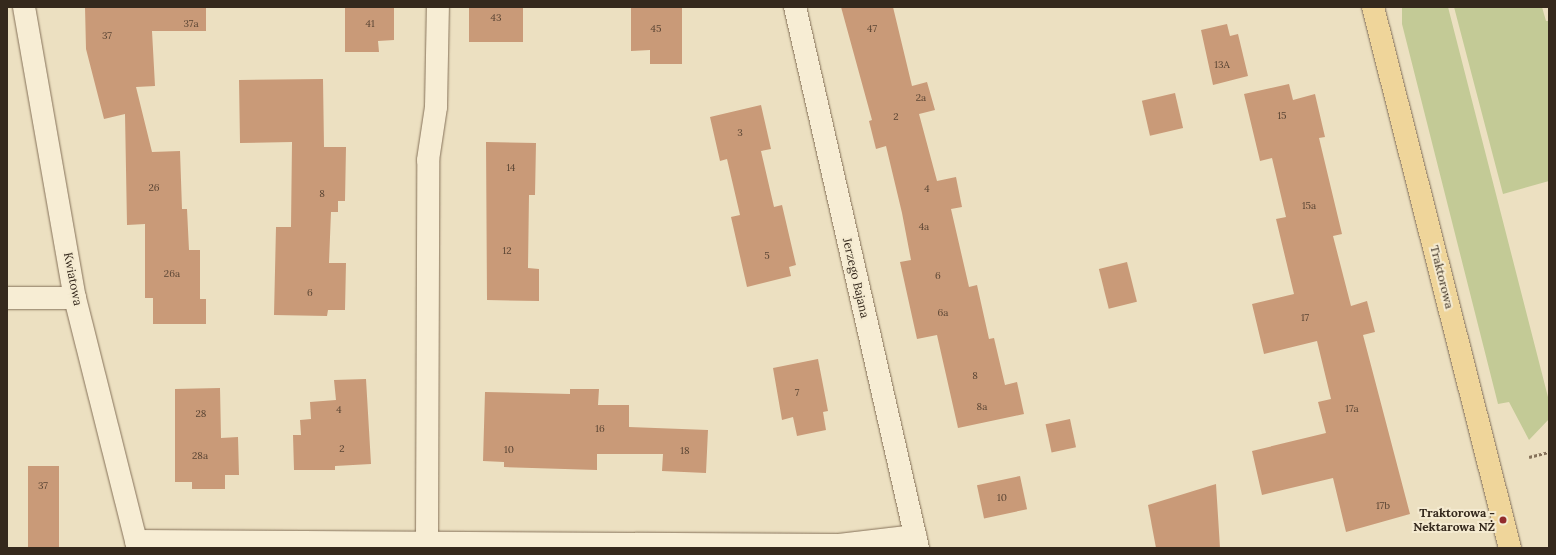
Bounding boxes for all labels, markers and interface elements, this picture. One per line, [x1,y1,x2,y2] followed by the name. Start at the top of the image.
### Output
[491,12,501,24] house number: 43
[183,18,199,30] house number: 37a
[365,18,375,30] house number: 41
[651,23,661,35] house number: 45
[867,23,877,35] house number: 47
[102,30,112,42] house number: 37
[1214,59,1230,71] house number: 13A
[916,92,926,104] house number: 2a
[1277,110,1287,122] house number: 15
[893,111,899,123] house number: 2
[737,127,743,139] house number: 3
[506,162,516,174] house number: 14
[148,182,160,194] house number: 26
[924,183,930,195] house number: 4
[319,188,325,200] house number: 8
[1302,200,1316,212] house number: 15a
[919,221,929,233] house number: 4a
[840,237,872,319] street label: Jerzego Bajana
[1427,244,1457,310] street label: Traktorowa
[502,245,512,257] house number: 12
[764,250,770,262] house number: 5
[61,251,85,307] street label: Kwiatowa
[164,268,180,280] house number: 26a
[935,270,941,282] house number: 6
[307,287,313,299] house number: 6
[938,307,948,319] house number: 6a
[1301,312,1309,324] house number: 17
[972,370,978,382] house number: 8
[795,387,799,399] house number: 7
[977,401,987,413] house number: 8a
[1345,403,1359,415] house number: 17a
[336,404,342,416] house number: 4
[196,408,206,420] house number: 28
[595,423,605,435] house number: 16
[339,443,345,455] house number: 2
[504,444,514,456] house number: 10
[680,445,690,457] house number: 18
[192,450,208,462] house number: 28a
[38,480,48,492] house number: 37
[997,492,1007,504] house number: 10
[1376,500,1390,512] house number: 17b
[1413,506,1495,534] place label: Traktorowa - Nektarowa NŻ
[1498,515,1508,525] marker: Traktorowa - Nektarowa NŻ

